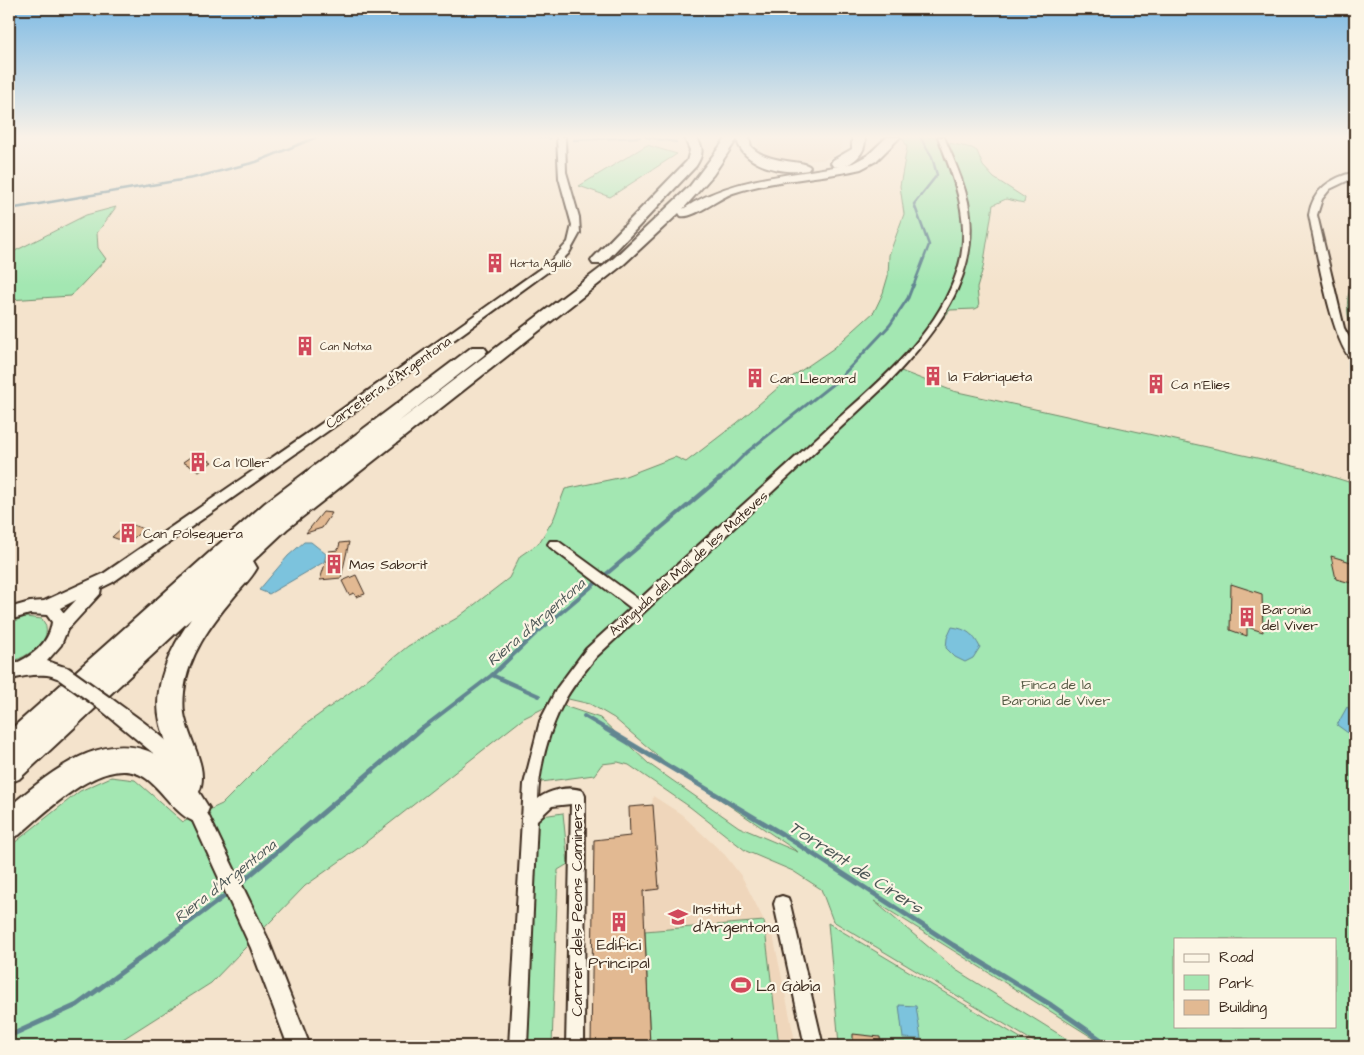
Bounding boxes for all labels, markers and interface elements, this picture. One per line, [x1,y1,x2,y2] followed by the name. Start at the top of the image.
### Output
[484,252,506,274] building icon: Horta Agulló
[510,256,572,272] place label: Horta Agulló
[322,332,455,434] street label: Carretera d'Argentona
[294,335,316,357] building icon: Can Notxa
[320,339,372,354] place label: Can Notxa
[922,365,944,387] building icon: la Fabriqueta
[744,367,766,389] building icon: Can Lleonard
[948,367,1032,387] place label: la Fabriqueta
[770,369,856,389] place label: Can Lleonard
[1145,373,1167,395] building icon: Ca n'Elies
[1171,375,1230,395] place label: Ca n'Elies
[187,451,209,473] building icon: Ca l'Oller
[213,453,269,473] place label: Ca l'Oller
[605,487,773,641] street label: Avinguda del Molí de les Mateves
[117,522,139,544] building icon: Can Polseguera
[143,524,243,544] place label: Can Polseguera
[323,553,345,575] building icon: Mas Saborit
[349,555,428,575] place label: Mas Saborit
[483,573,592,672] water label: Riera d'Argentona
[1262,600,1318,636] place label: Baronia del Viver
[1236,606,1258,628] building icon: Baronia del Viver
[1002,675,1110,711] park label: Finca de la Baronia de Viver
[566,804,588,1016] street label: Carrer dels Peons Caminers
[784,815,928,921] water label: Torrent de Cirers
[170,834,282,929] water label: Riera d'Argentona
[693,898,779,939] place label: Institut d'Argentona
[667,906,689,928] school or university icon: Institut d'Argentona
[608,911,630,933] building icon: Edifici Principal
[588,934,650,974] place label: Edifici Principal
[1174,938,1336,1028] legend
[1219,947,1254,968] text: Road
[1219,973,1254,994] text: Park
[730,974,752,996] sports icon: La Gàbia
[756,975,820,997] place label: La Gàbia
[1219,997,1267,1019] text: Building

